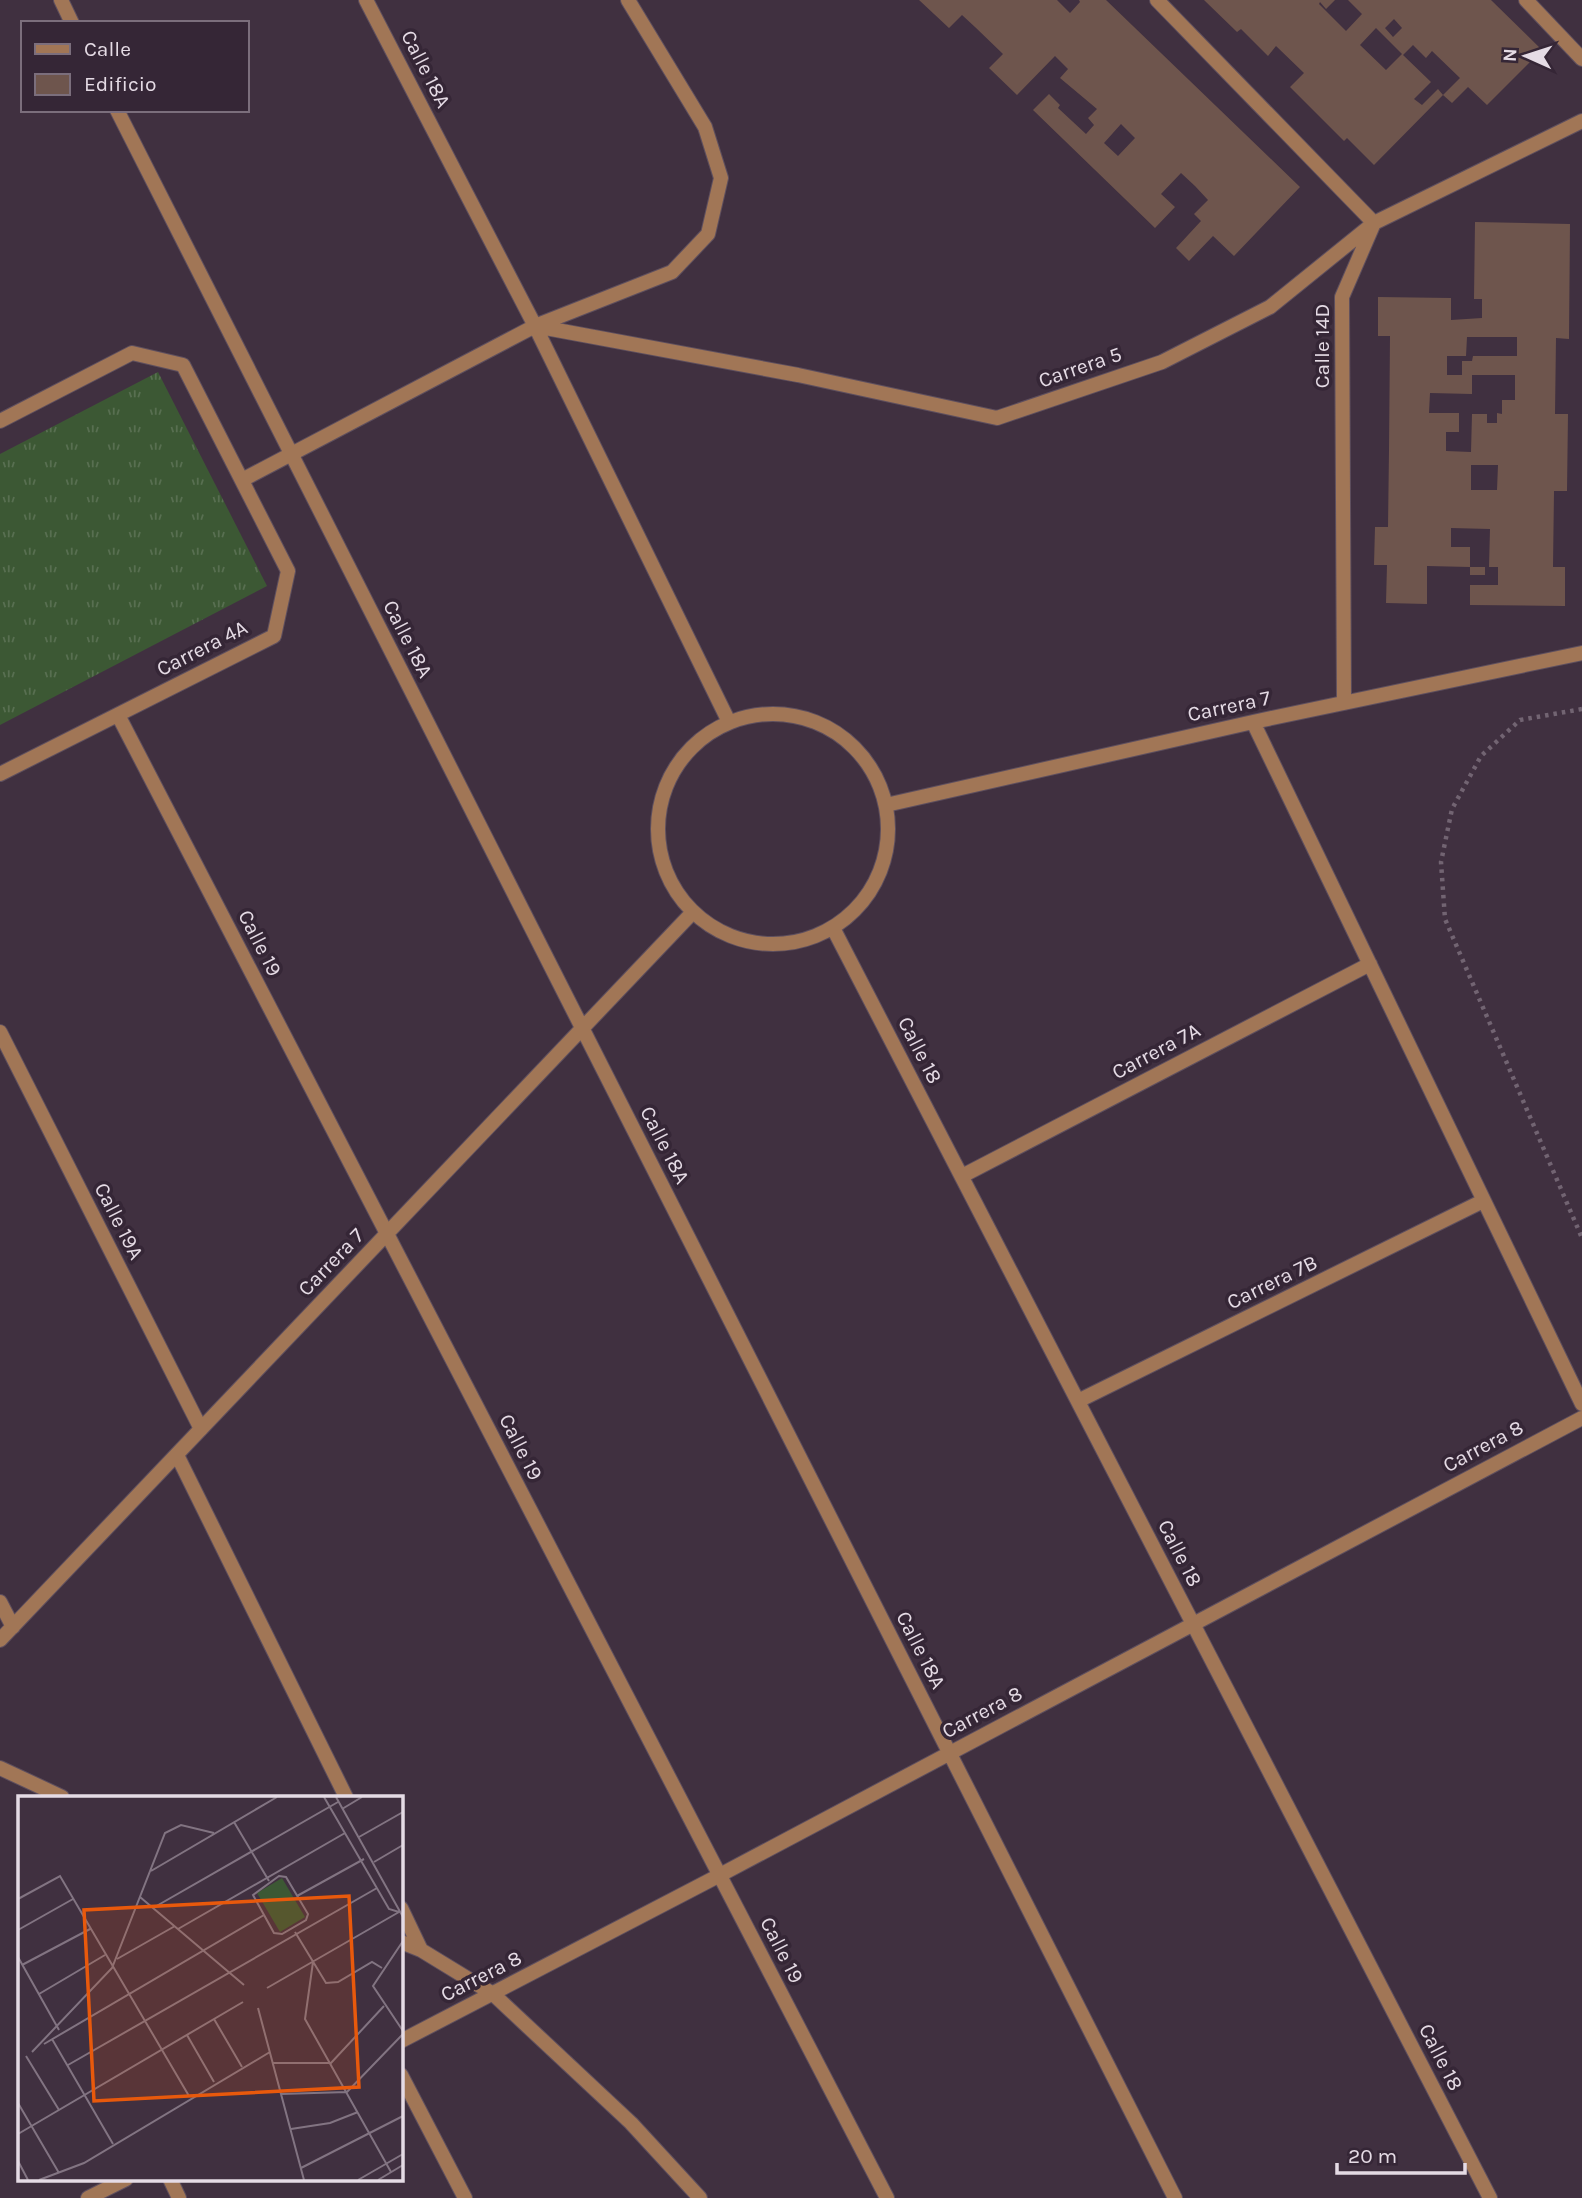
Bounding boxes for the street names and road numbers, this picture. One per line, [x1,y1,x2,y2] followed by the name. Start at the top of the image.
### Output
[396,26,456,112] street label: Calle 18A
[1310,304,1334,388] street label: Calle 14D
[1035,342,1125,392] street label: Carrera 5
[378,596,438,682] street label: Calle 18A
[153,615,251,681] street label: Carrera 4A
[1185,685,1273,727] street label: Carrera 7
[233,906,287,980] street label: Calle 19
[893,1013,947,1087] street label: Calle 18
[1108,1018,1204,1084] street label: Carrera 7A
[635,1102,695,1188] street label: Calle 18A
[89,1179,149,1263] street label: Calle 19A
[293,1223,369,1301] street label: Carrera 7
[1223,1250,1321,1314] street label: Carrera 7B
[494,1410,548,1484] street label: Calle 19
[1439,1415,1527,1477] street label: Carrera 8
[1153,1516,1207,1590] street label: Calle 18
[891,1607,951,1693] street label: Calle 18A
[938,1681,1026,1743] street label: Carrera 8
[755,1913,809,1987] street label: Calle 19
[437,1945,525,2007] street label: Carrera 8
[1414,2020,1468,2094] street label: Calle 18

